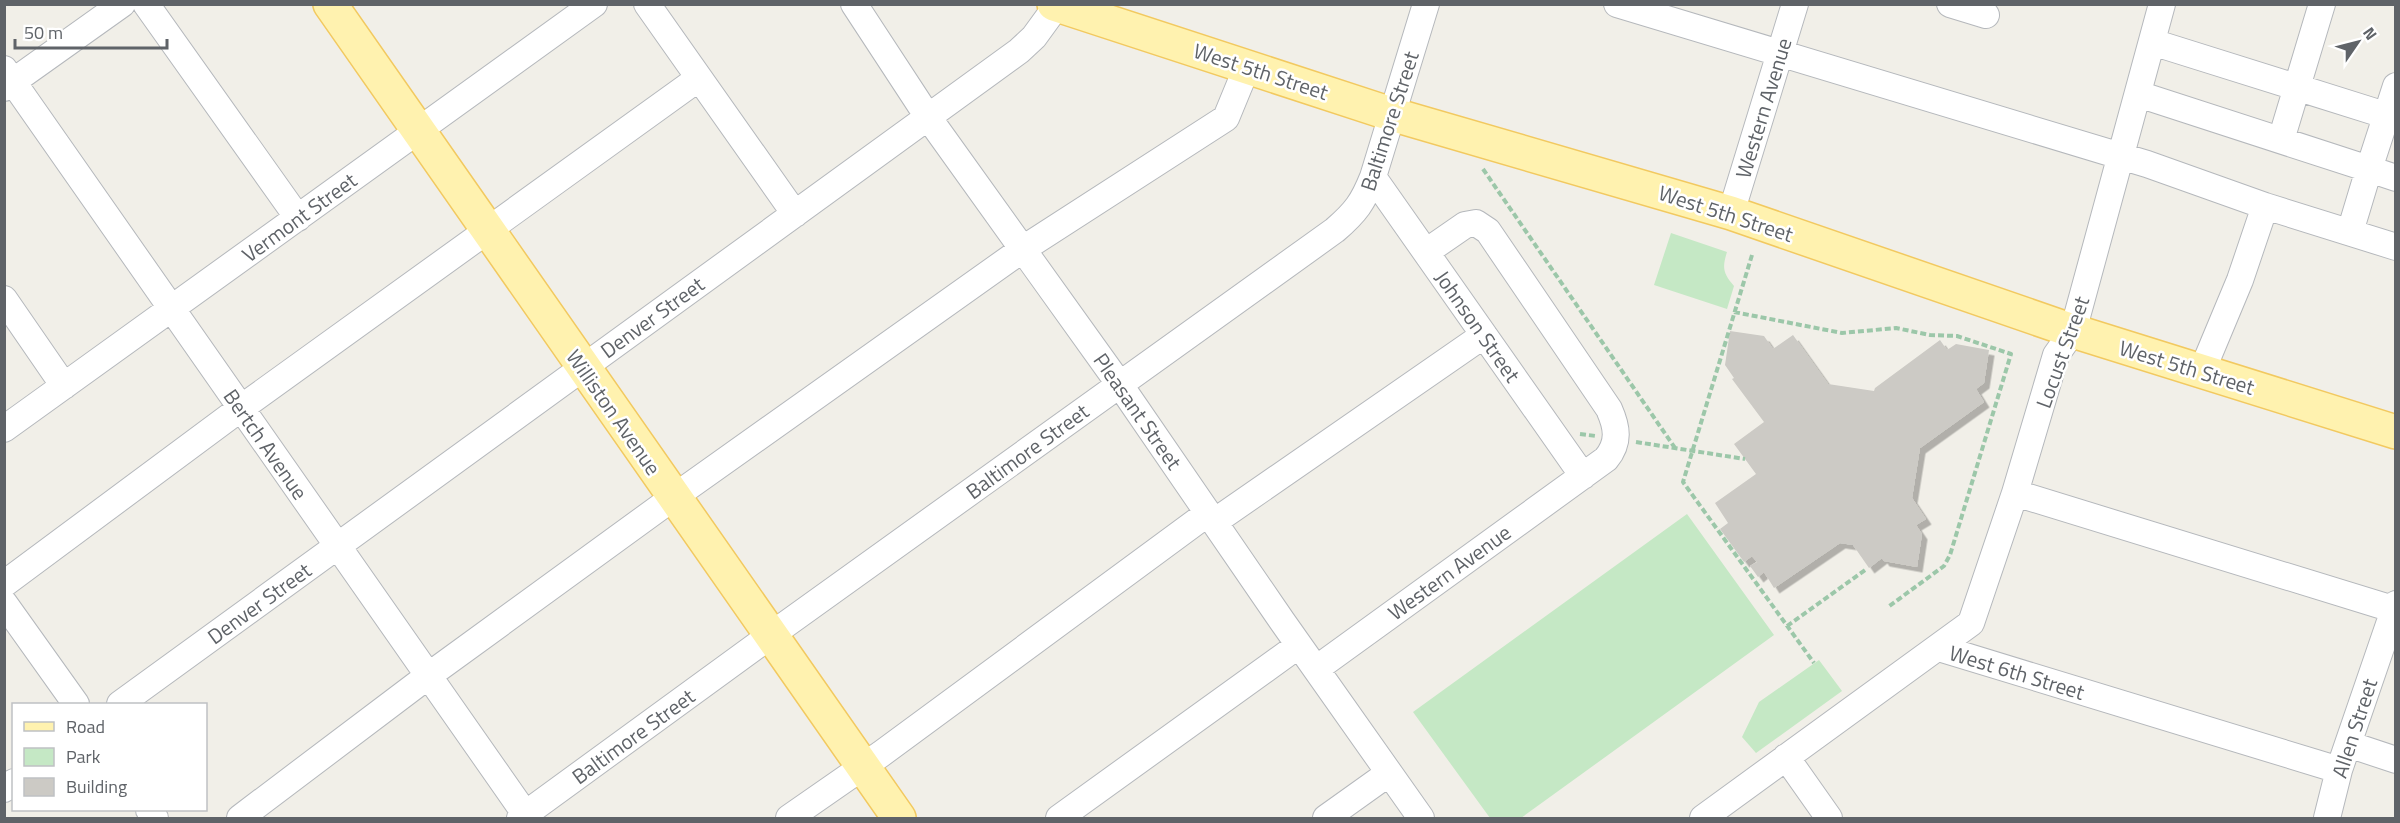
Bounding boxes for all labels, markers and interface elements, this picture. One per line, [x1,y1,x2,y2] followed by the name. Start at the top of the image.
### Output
[15,12,166,50] scale bar
[2328,12,2388,72] north arrow
[24,19,63,46] text: 50 m
[2357,22,2383,45] text: N
[1190,34,1333,108] street label: West 5th Street
[1726,34,1800,182] street label: Western Avenue
[1351,46,1427,195] street label: Baltimore Street
[235,164,364,270] street label: Vermont Street
[1655,176,1798,250] street label: West 5th Street
[1427,263,1529,389] street label: Johnson Street
[593,268,711,366] street label: Denver Street
[2027,291,2097,413] street label: Locust Street
[2116,331,2259,403] street label: West 5th Street
[559,342,669,482] street label: Williston Avenue
[1086,346,1190,476] street label: Pleasant Street
[216,382,316,506] street label: Bertch Avenue
[959,395,1096,507] street label: Baltimore Street
[1381,516,1517,628] street label: Western Avenue
[200,554,318,652] street label: Denver Street
[1946,636,2089,708] street label: West 6th Street
[2323,674,2385,782] street label: Allen Street
[565,680,702,792] street label: Baltimore Street
[12,703,207,811] legend
[66,713,105,740] text: Road
[66,743,101,770] text: Park
[66,773,127,800] text: Building

